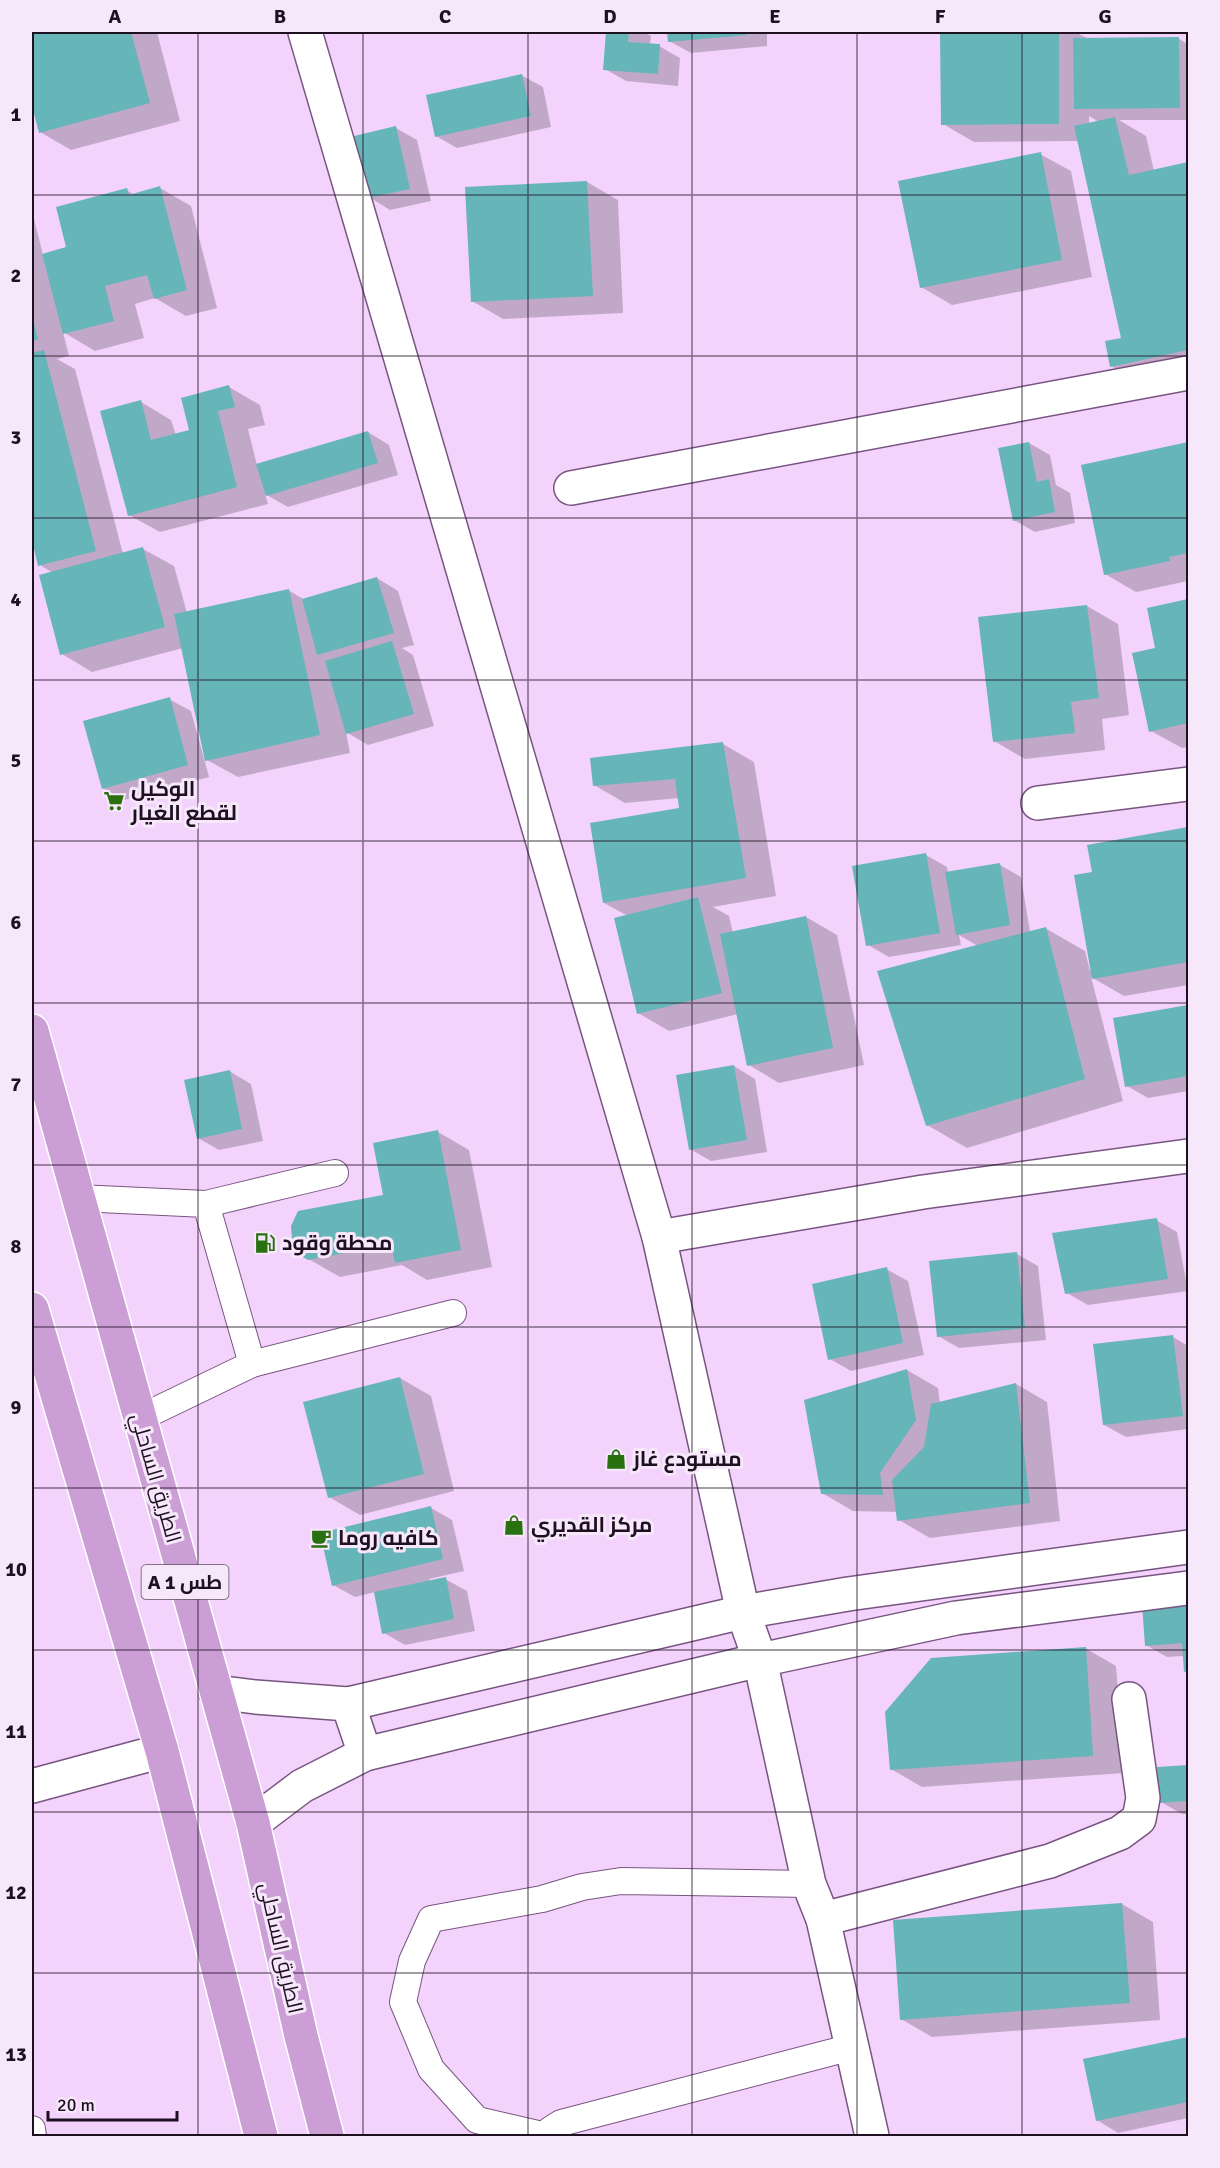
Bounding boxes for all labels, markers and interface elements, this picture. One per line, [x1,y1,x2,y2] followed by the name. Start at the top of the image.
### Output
[109,4,122,29] text: A
[274,4,286,29] text: B
[439,4,451,29] text: C
[603,4,617,29] text: D
[769,4,781,29] text: E
[935,4,946,29] text: F
[1098,4,1112,29] text: G
[11,102,22,127] text: 1
[11,263,21,288] text: 2
[11,425,21,450] text: 3
[11,587,22,612] text: 4
[11,748,21,773] text: 5
[130,776,237,827] place label: الوكيل لقطع الغيار
[102,789,126,813] supermarket icon: الوكيل لقطع الغيار
[11,910,22,935] text: 6
[11,1072,22,1097] text: 7
[282,1230,392,1256] place label: محطة وقود
[253,1231,277,1255] fuel station icon: محطة وقود
[11,1234,22,1259] text: 8
[11,1395,22,1420] text: 9
[122,1410,187,1547] street label: الطريق الساحلي
[632,1446,742,1473] place label: مستودع غاز
[604,1447,628,1471] shop icon: مستودع غاز
[531,1512,653,1542] place label: مركز القديري
[502,1513,526,1537] shop icon: مركز القديري
[338,1525,439,1551] place label: كافيه روما
[309,1526,333,1550] cafe icon: كافيه روما
[5,1557,27,1582] text: 10
[142,1565,228,1599] road number: A 1 طس
[5,1719,27,1744] text: 11
[5,1880,27,1905] text: 12
[250,1880,309,2017] street label: الطريق الساحلي
[5,2042,27,2067] text: 13
[48,2084,177,2122] scale bar
[57,2094,95,2116] text: 20 m

